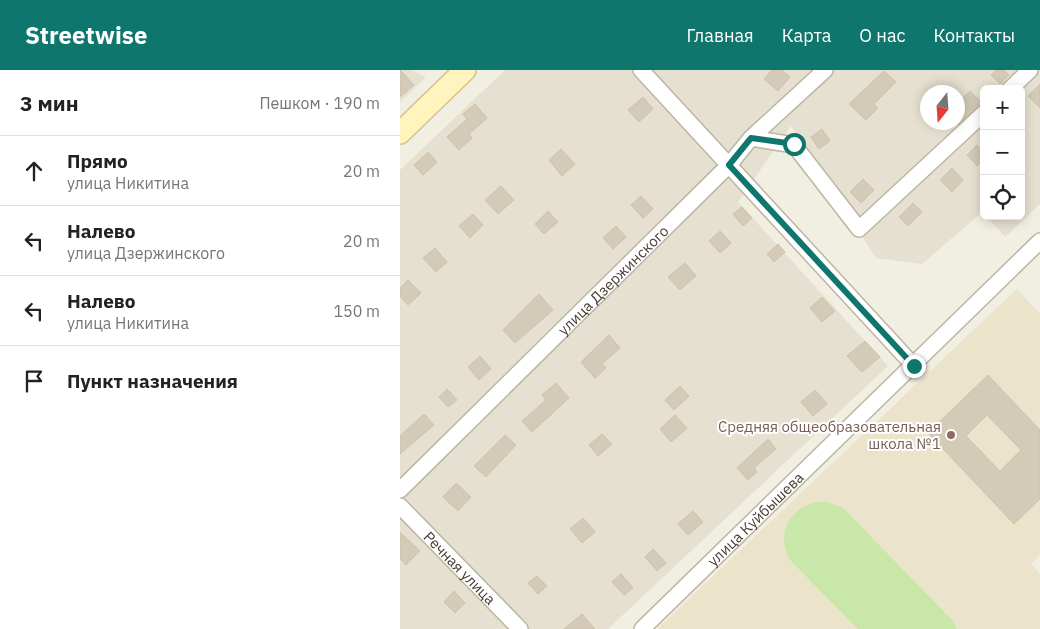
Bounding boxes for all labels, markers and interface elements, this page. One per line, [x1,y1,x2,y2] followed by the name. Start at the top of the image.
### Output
[25,19,147,51] text: Streetwise
[686,24,754,47] text: Главная
[782,24,831,47] text: Карта
[859,24,906,47] text: О нас
[934,24,1015,47] text: Контакты
[920,85,965,130] north arrow
[980,85,1025,220] map controls
[980,85,1025,130] button: +
[20,89,79,117] text: 3 мин
[259,93,380,113] text: Пешком · 190 m
[980,130,1025,175] button: −
[783,133,806,156] route start
[67,149,128,173] text: Прямо
[20,157,48,185] icon: ahead
[343,161,380,181] text: 20 m
[67,173,189,193] text: улица Никитина
[980,175,1025,220] button: locate
[67,219,136,243] text: Налево
[553,221,672,339] street label: улица Дзержинского
[20,227,48,255] icon: left
[343,231,380,251] text: 20 m
[67,243,225,263] text: улица Дзержинского
[67,289,136,313] text: Налево
[20,297,48,325] icon: left
[333,301,380,321] text: 150 m
[67,313,189,333] text: улица Никитина
[903,355,926,378] route end
[20,367,48,395] icon: arrive
[67,369,238,393] text: Пункт назначения
[718,417,941,453] place label: Средняя общеобразовательная школа №1
[945,429,957,441] marker: Средняя общеобразовательная школа №1
[703,468,807,570] street label: улица Куйбышева
[420,527,500,608] street label: Речная улица

